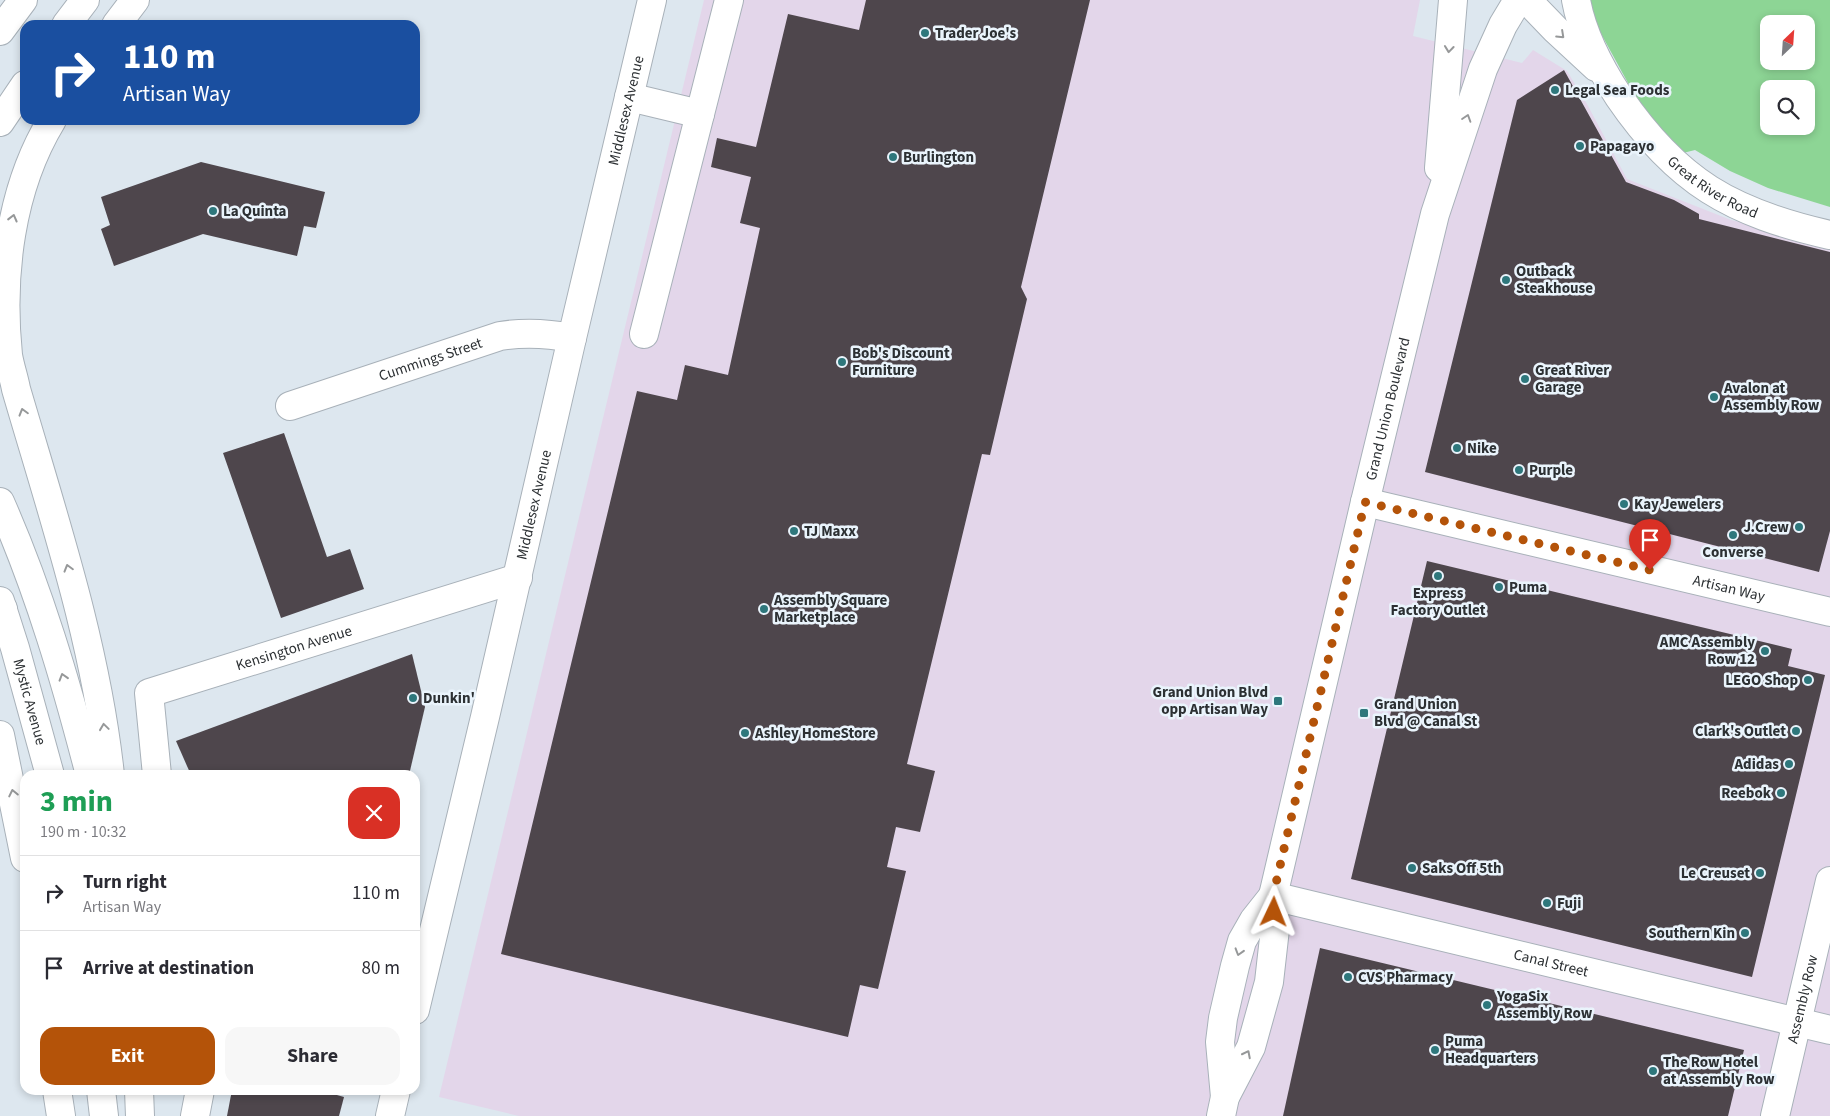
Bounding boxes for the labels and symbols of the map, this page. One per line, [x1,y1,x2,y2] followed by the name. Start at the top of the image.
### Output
[1760,15,1815,70] north arrow
[935,23,1016,44] place label: Trader Joe's
[919,27,931,39] marker: Trader Joe's
[1556,29,1565,38] one-way arrow
[1444,45,1455,53] one-way arrow
[603,53,649,168] street label: Middlesex Avenue
[1565,80,1670,101] place label: Legal Sea Foods
[1549,84,1561,96] marker: Legal Sea Foods
[1461,114,1471,122] one-way arrow
[1590,136,1654,157] place label: Papagayo
[1574,140,1586,152] marker: Papagayo
[903,147,974,168] place label: Burlington
[887,151,899,163] marker: Burlington
[1663,151,1761,224] street label: Great River Road
[223,201,287,222] place label: La Quinta
[207,205,219,217] marker: La Quinta
[7,214,17,222] one-way arrow
[1516,261,1593,299] place label: Outback Steakhouse
[1500,274,1512,286] marker: Outback Steakhouse
[376,333,485,387] street label: Cummings Street
[1361,335,1416,483] street label: Grand Union Boulevard
[852,343,950,381] place label: Bob's Discount Furniture
[836,356,848,368] marker: Bob's Discount Furniture
[1535,360,1609,398] place label: Great River Garage
[1519,373,1531,385] marker: Great River Garage
[1723,378,1820,416] place label: Avalon at Assembly Row
[1708,391,1720,403] marker: Avalon at Assembly Row
[19,409,29,417] one-way arrow
[1467,438,1497,459] place label: Nike
[1451,442,1463,454] marker: Nike
[511,448,557,562] street label: Middlesex Avenue
[1529,460,1573,481] place label: Purple
[1513,464,1525,476] marker: Purple
[1634,494,1721,515] place label: Kay Jewelers
[1618,498,1630,510] marker: Kay Jewelers
[1743,517,1789,538] place label: J.Crew
[1629,519,1671,570] pin
[804,521,856,542] place label: TJ Maxx
[1793,521,1805,533] marker: J.Crew
[788,525,800,537] marker: TJ Maxx
[1727,529,1739,541] marker: Converse
[1702,542,1764,563] place label: Converse
[63,564,74,573] one-way arrow
[1432,570,1444,582] marker: Express Factory Outlet
[1691,570,1767,607] street label: Artisan Way
[1509,577,1547,598] place label: Puma
[1493,581,1505,593] marker: Puma
[1391,583,1486,621] place label: Express Factory Outlet
[773,590,888,628] place label: Assembly Square Marketplace
[758,603,770,615] marker: Assembly Square Marketplace
[233,620,355,676] street label: Kensington Avenue
[1659,632,1755,670] place label: AMC Assembly Row 12
[1759,645,1771,657] marker: AMC Assembly Row 12
[7,656,51,747] street label: Mystic Avenue
[1725,670,1798,691] place label: LEGO Shop
[58,674,68,682] one-way arrow
[1802,674,1814,686] marker: LEGO Shop
[1153,682,1268,720] place label: Grand Union Blvd opp Artisan Way
[423,688,475,709] place label: Dunkin'
[407,692,419,704] marker: Dunkin'
[1374,694,1478,732] place label: Grand Union Blvd @ Canal St
[1272,695,1284,707] marker: Grand Union Blvd opp Artisan Way
[1358,707,1370,719] marker: Grand Union Blvd @ Canal St
[1695,721,1786,742] place label: Clark's Outlet
[99,722,110,730] one-way arrow
[754,723,876,744] place label: Ashley HomeStore
[1790,725,1802,737] marker: Clark's Outlet
[739,727,751,739] marker: Ashley HomeStore
[1734,754,1779,775] place label: Adidas
[1783,758,1795,770] marker: Adidas
[1721,783,1772,804] place label: Reebok
[1775,787,1787,799] marker: Reebok
[8,789,19,798] one-way arrow
[1422,858,1501,879] place label: Saks Off 5th
[1406,862,1418,874] marker: Saks Off 5th
[1681,863,1750,884] place label: Le Creuset
[1754,867,1766,879] marker: Le Creuset
[1247,885,1299,937] position arrow
[1557,893,1581,914] place label: Fuji
[1541,897,1553,909] marker: Fuji
[1648,923,1735,944] place label: Southern Kin
[1739,927,1751,939] marker: Southern Kin
[1511,944,1591,983] street label: Canal Street
[1235,947,1245,956] one-way arrow
[1782,953,1823,1046] street label: Assembly Row
[1358,967,1453,988] place label: CVS Pharmacy
[1342,971,1354,983] marker: CVS Pharmacy
[1496,986,1593,1024] place label: YogaSix Assembly Row
[1481,999,1493,1011] marker: YogaSix Assembly Row
[1445,1031,1536,1069] place label: Puma Headquarters
[1429,1044,1441,1056] marker: Puma Headquarters
[1241,1050,1251,1059] one-way arrow
[1663,1052,1775,1090] place label: The Row Hotel at Assembly Row
[1647,1065,1659,1077] marker: The Row Hotel at Assembly Row

